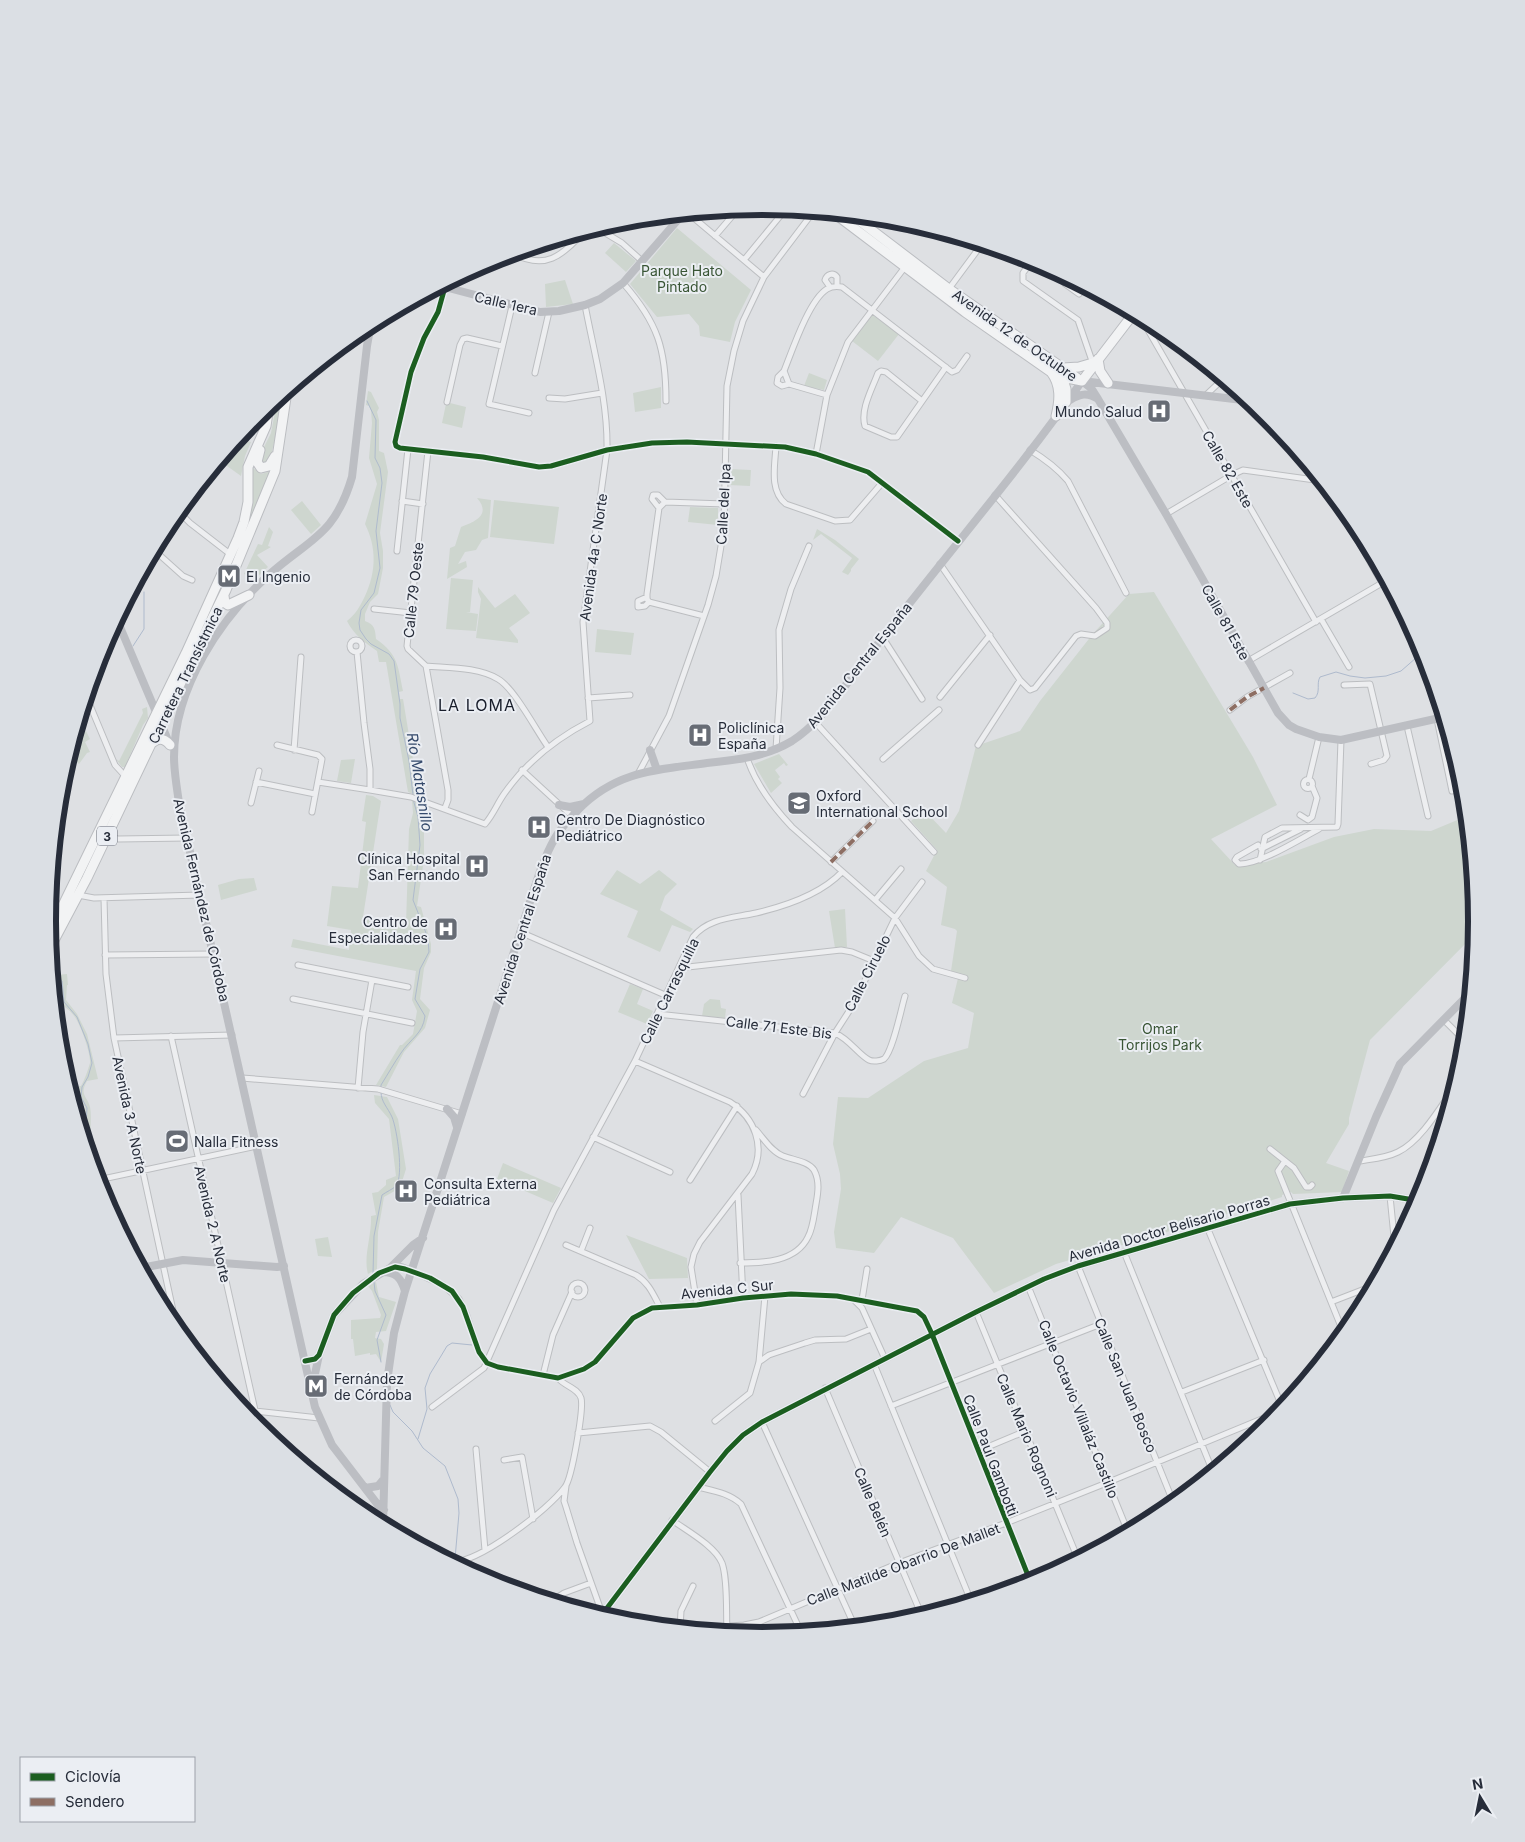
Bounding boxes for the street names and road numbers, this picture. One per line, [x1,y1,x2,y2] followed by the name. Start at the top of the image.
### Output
[949,285,1081,385] street label: Avenida 12 de Octubre
[473,288,539,318] street label: Calle 1era
[1199,427,1257,511] street label: Calle 82 Este
[712,463,734,545] street label: Calle del Ipa
[576,492,610,622] street label: Avenida 4a C Norte
[400,541,426,639] street label: Calle 79 Oeste
[1198,581,1254,663] street label: Calle 81 Este
[803,599,915,731] street label: Avenida Central España
[144,604,226,746] street label: Carretera Transístmica
[170,797,234,1003] street label: Avenida Fernández de Córdoba
[97,826,117,846] road number: 3
[490,852,554,1006] street label: Avenida Central España
[840,932,894,1014] street label: Calle Ciruelo
[636,935,702,1047] street label: Calle Carrasquilla
[725,1012,833,1042] street label: Calle 71 Este Bis
[109,1055,151,1175] street label: Avenida 3 A Norte
[191,1164,235,1284] street label: Avenida 2 A Norte
[1066,1191,1272,1265] street label: Avenida Doctor Belisario Porras
[680,1276,774,1302] street label: Avenida C Sur
[1091,1315,1161,1455] street label: Calle San Juan Bosco
[1035,1317,1123,1501] street label: Calle Octavio Villaláz Castillo
[993,1371,1061,1499] street label: Calle Mario Rognoni
[960,1392,1022,1518] street label: Calle Paul Gambotti
[851,1465,895,1539] street label: Calle Belén
[804,1519,1002,1609] street label: Calle Matilde Obarrio De Mallet

